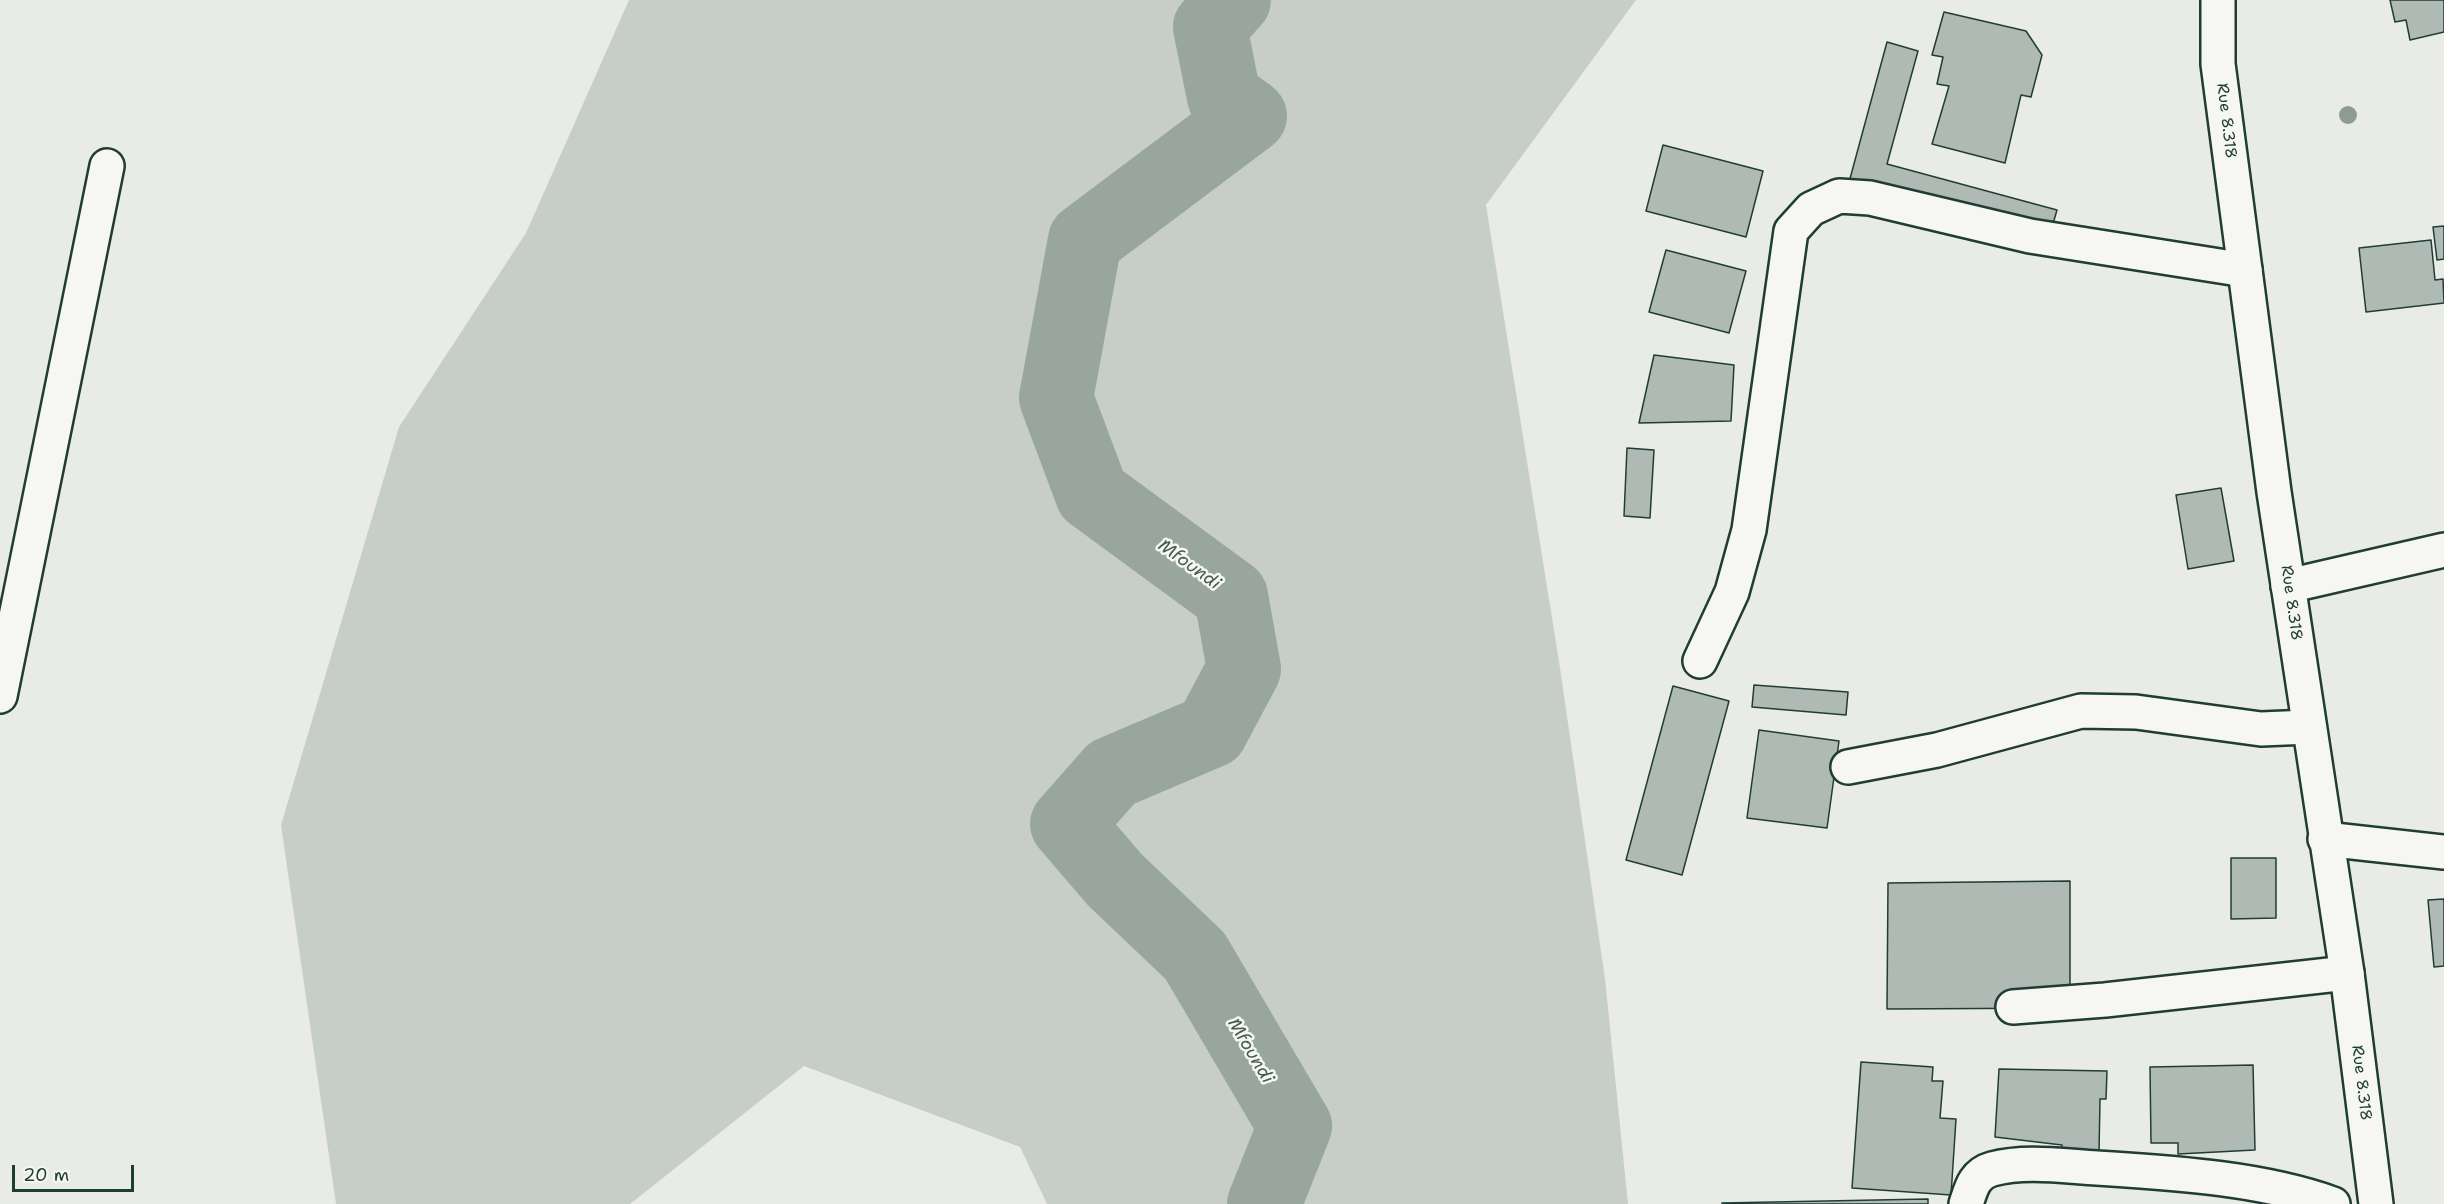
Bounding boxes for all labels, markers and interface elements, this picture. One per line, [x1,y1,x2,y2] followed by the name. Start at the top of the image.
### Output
[2212,82,2240,160] street label: Rue 8.318
[1154,535,1224,595] water label: Mfoundi
[2276,564,2306,642] street label: Rue 8.318
[1222,1015,1278,1087] water label: Mfoundi
[2347,1044,2375,1122] street label: Rue 8.318
[15,1153,136,1191] scale bar
[23,1163,69,1187] text: 20 m

